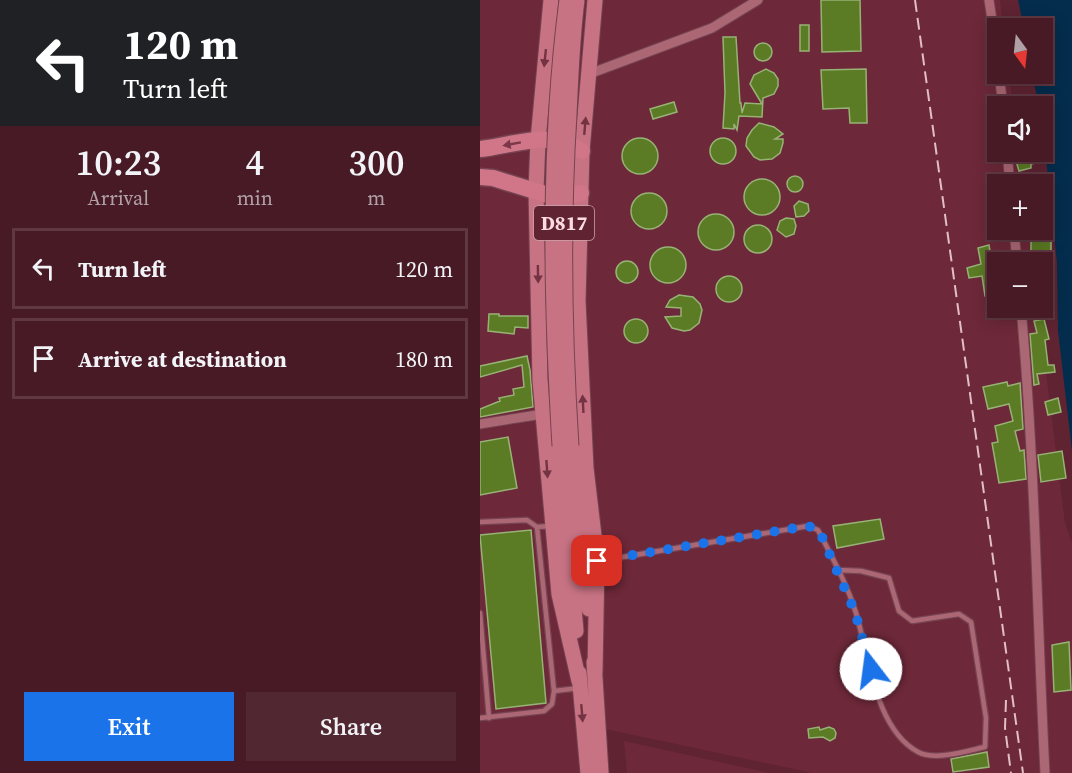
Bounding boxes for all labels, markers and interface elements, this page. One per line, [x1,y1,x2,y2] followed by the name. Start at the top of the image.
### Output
[123,15,238,73] text: 120 m
[987,18,1053,84] north arrow
[987,18,1053,318] map controls
[24,24,102,102] icon: left
[540,49,550,68] one-way arrow
[123,70,227,107] text: Turn left
[987,96,1053,162] button: sound
[580,116,589,135] one-way arrow
[76,138,161,187] text: 10:23
[245,138,264,187] text: 4
[348,138,404,187] text: 300
[502,140,521,149] one-way arrow
[987,174,1053,240] button: +
[87,184,149,212] text: Arrival
[237,184,273,212] text: min
[367,184,385,212] text: m
[534,206,594,240] road number: D817
[27,252,60,285] icon: left
[987,252,1053,318] button: −
[78,254,166,284] text: Turn left
[395,254,453,284] text: 120 m
[533,264,542,283] one-way arrow
[27,342,60,375] icon: arrive
[78,344,287,374] text: Arrive at destination
[395,344,453,374] text: 180 m
[578,395,587,414] one-way arrow
[542,459,551,478] one-way arrow
[571,535,622,586] pin
[580,544,613,577] icon: arrive
[839,637,903,701] position arrow
[24,692,234,761] button: Exit
[246,692,456,761] button: Share
[577,704,587,723] one-way arrow

